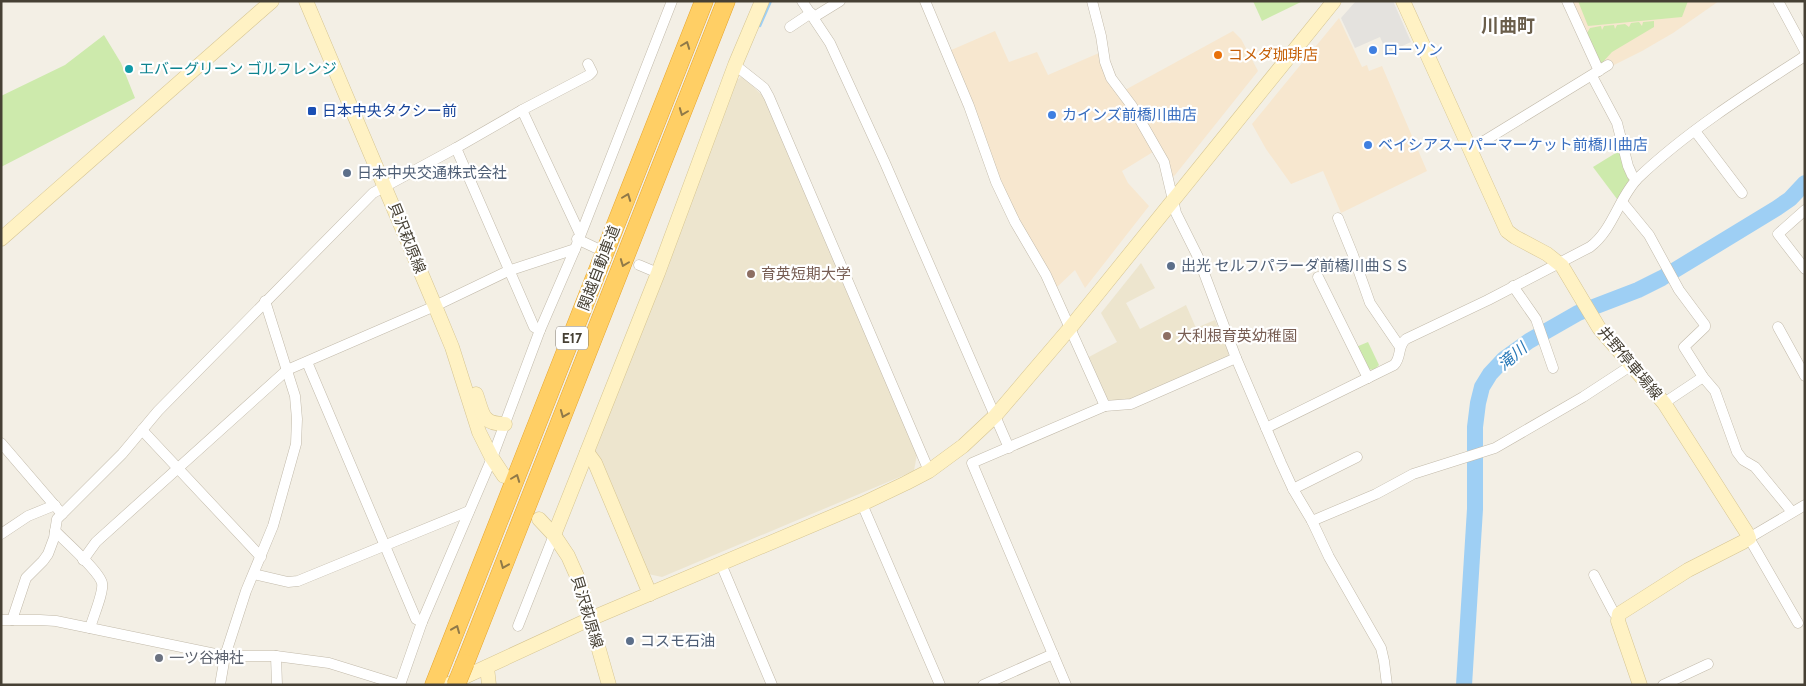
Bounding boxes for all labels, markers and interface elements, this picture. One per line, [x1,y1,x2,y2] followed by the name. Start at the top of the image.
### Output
[1481,15,1535,37] district label: 川曲町
[1383,41,1443,59] place label: ローソン
[681,42,691,50] one-way arrow
[1367,44,1379,56] marker: ローソン
[1228,46,1318,64] place label: コメダ珈琲店
[1212,49,1224,61] marker: コメダ珈琲店
[139,60,337,78] place label: エバーグリーン ゴルフレンジ
[123,63,135,75] marker: エバーグリーン ゴルフレンジ
[322,102,457,120] place label: 日本中央タクシー前
[306,105,318,117] marker: 日本中央タクシー前
[1062,106,1197,124] place label: カインズ前橋川曲店
[679,107,689,116] one-way arrow
[1046,109,1058,121] marker: カインズ前橋川曲店
[1378,136,1648,154] place label: ベイシアスーパーマーケット前橋川曲店
[1362,139,1374,151] marker: ベイシアスーパーマーケット前橋川曲店
[357,164,507,182] place label: 日本中央交通株式会社
[341,167,353,179] marker: 日本中央交通株式会社
[621,193,631,202] one-way arrow
[385,200,429,276] street label: 貝沢萩原線
[574,223,624,313] street label: 関越自動車道
[1181,257,1409,275] place label: 出光 セルフパラーダ前橋川曲ＳＳ
[620,258,630,267] one-way arrow
[1165,260,1177,272] marker: 出光 セルフパラーダ前橋川曲ＳＳ
[761,265,851,283] place label: 育英短期大学
[745,268,757,280] marker: 育英短期大学
[1594,323,1666,403] street label: 井野停車場線
[556,326,588,349] road number: E17
[1177,327,1297,345] place label: 大利根育英幼稚園
[1161,330,1173,342] marker: 大利根育英幼稚園
[1494,338,1532,374] water label: 滝川
[560,409,570,418] one-way arrow
[510,474,521,483] one-way arrow
[500,560,510,569] one-way arrow
[567,573,607,651] street label: 貝沢萩原線
[450,625,461,634] one-way arrow
[640,632,715,650] place label: コスモ石油
[624,635,636,647] marker: コスモ石油
[169,649,244,667] place label: 一ツ谷神社
[153,652,165,664] marker: 一ツ谷神社

